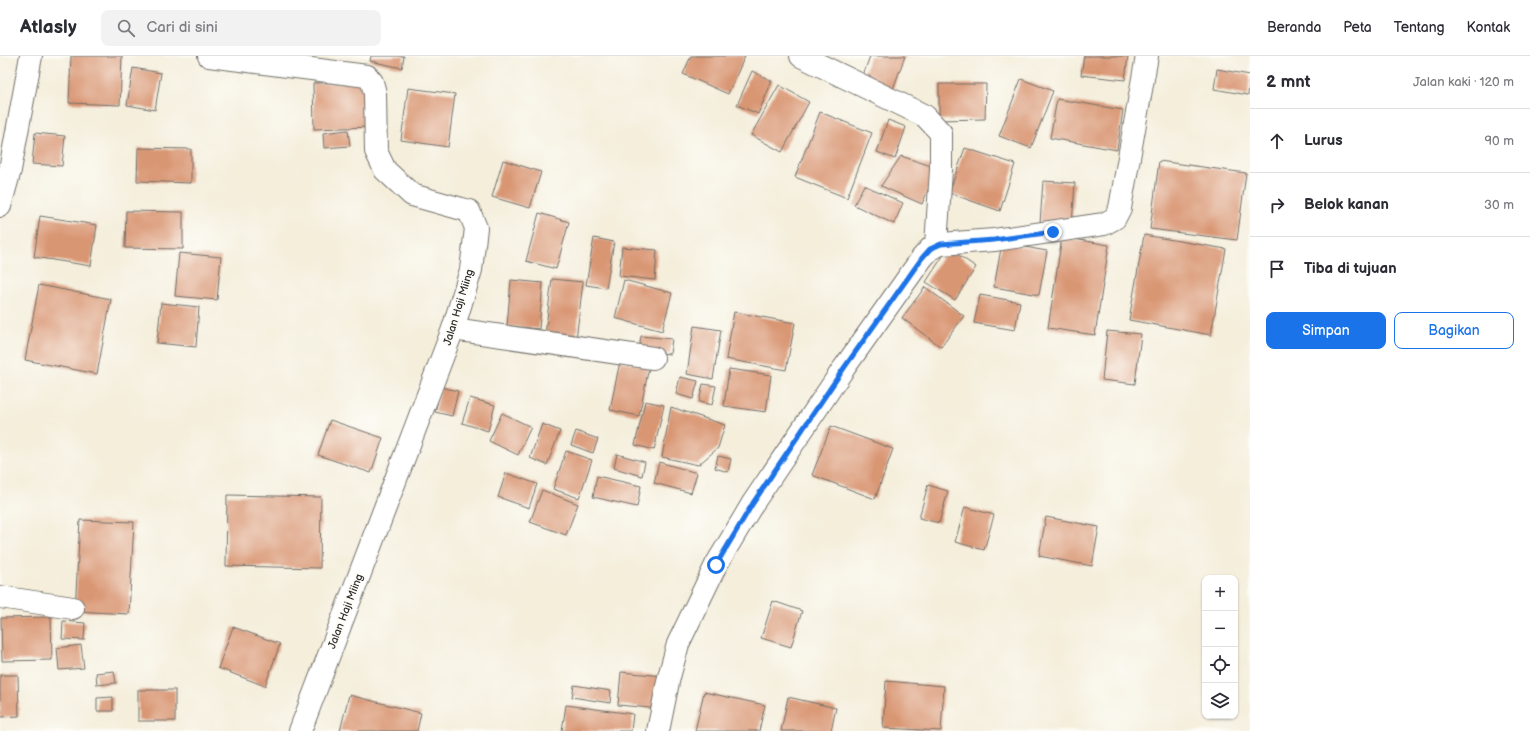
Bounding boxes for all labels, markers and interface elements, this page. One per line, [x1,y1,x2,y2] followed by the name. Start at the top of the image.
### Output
[101,10,381,46] search box
[20,16,77,39] text: Atlasly
[115,17,137,39] icon: search
[147,18,218,37] text: Cari di sini
[1267,19,1321,36] text: Beranda
[1343,19,1372,36] text: Peta
[1394,19,1445,36] text: Tentang
[1467,19,1510,36] text: Kontak
[1266,72,1310,92] text: 2 mnt
[1413,74,1514,90] text: Jalan kaki · 120 m
[1266,130,1288,152] icon: ahead
[1304,131,1343,150] text: Lurus
[1485,133,1514,149] text: 90 m
[1266,194,1288,216] icon: right
[1304,195,1389,214] text: Belok kanan
[1484,197,1514,213] text: 30 m
[1044,223,1062,241] route end
[1266,258,1288,280] icon: arrive
[1304,259,1397,278] text: Tiba di tujuan
[441,267,476,347] street label: Jalan Haji Miing
[1266,312,1386,349] button: Simpan
[1394,312,1514,349] button: Bagikan
[707,556,725,574] route start
[325,572,366,650] street label: Jalan Haji Miing
[1202,575,1238,719] map controls
[1202,575,1238,611] button: +
[1202,611,1238,647] button: −
[1202,647,1238,683] button: locate
[1202,683,1238,719] button: layers

